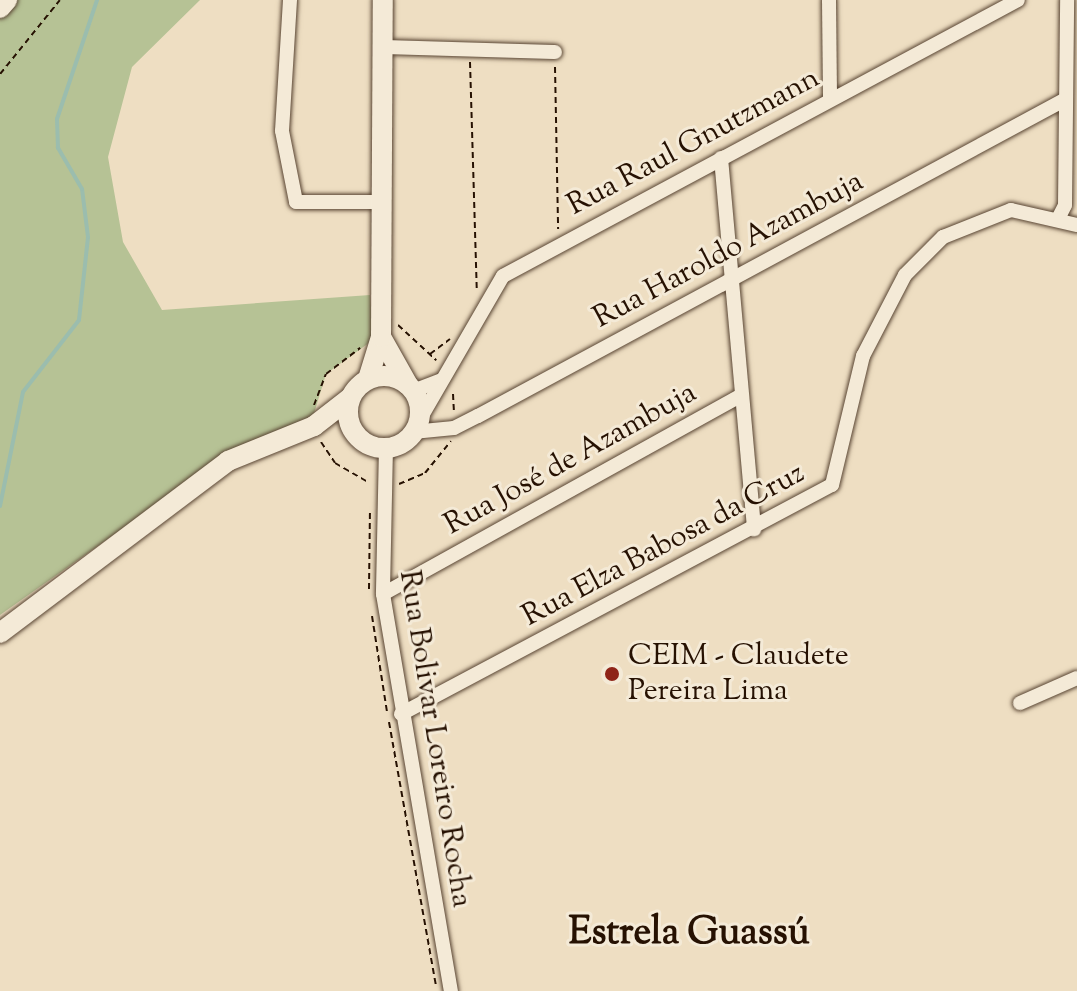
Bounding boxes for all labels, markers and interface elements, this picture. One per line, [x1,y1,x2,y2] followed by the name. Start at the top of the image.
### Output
[562,61,826,225] street label: Rua Raul Gnutzmann
[588,165,870,337] street label: Rua Haroldo Azambuja
[439,376,703,544] street label: Rua José de Azambuja
[517,456,811,636] street label: Rua Elza Babosa da Cruz
[390,568,478,910] street label: Rua Bolivar Loreiro Rocha
[628,639,849,710] place label: CEIM - Claudete Pereira Lima
[603,665,621,683] marker: CEIM - Claudete Pereira Lima
[568,912,810,958] district label: Estrela Guassú

